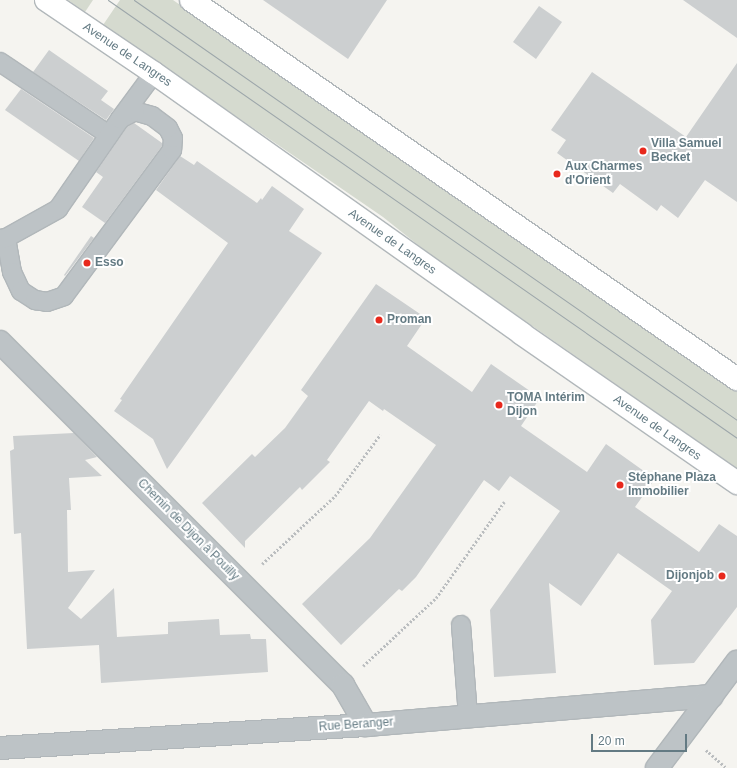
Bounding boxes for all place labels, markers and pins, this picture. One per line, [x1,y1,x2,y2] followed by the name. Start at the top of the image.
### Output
[651,137,721,165] place label: Villa Samuel Becket
[638,146,648,156] marker: Villa Samuel Becket
[565,160,642,188] place label: Aux Charmes d'Orient
[552,169,562,179] marker: Aux Charmes d'Orient
[95,256,124,270] place label: Esso
[82,258,92,268] marker: Esso
[387,313,432,327] place label: Proman
[374,315,384,325] marker: Proman
[507,391,585,419] place label: TOMA Intérim Dijon
[494,400,504,410] marker: TOMA Intérim Dijon
[628,471,716,499] place label: Stéphane Plaza Immobilier
[615,480,625,490] marker: Stéphane Plaza Immobilier
[666,569,714,583] place label: Dijonjob
[717,571,727,581] marker: Dijonjob

